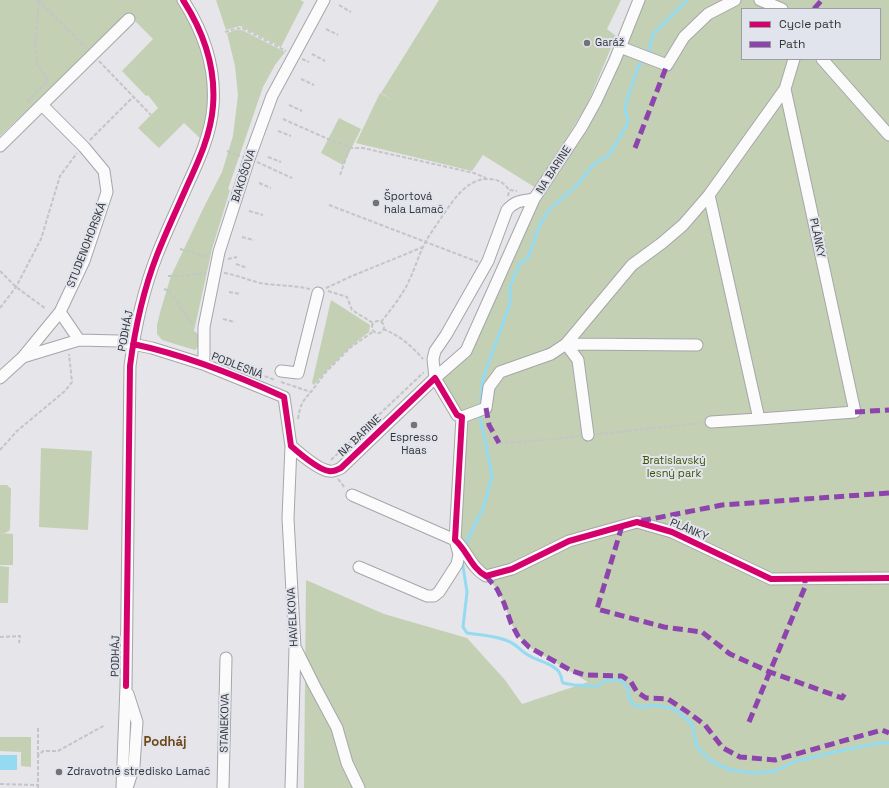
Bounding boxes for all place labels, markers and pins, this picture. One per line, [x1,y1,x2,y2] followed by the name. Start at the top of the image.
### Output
[595,36,625,50] place label: Garáž
[582,38,592,48] marker: Garáž
[384,190,443,216] place label: Športová hala Lamač
[371,198,381,208] marker: Športová hala Lamač
[409,420,419,430] marker: Espresso Haas
[390,431,438,457] place label: Espresso Haas
[67,765,210,779] place label: Zdravotné stredisko Lamač
[54,767,64,777] marker: Zdravotné stredisko Lamač

